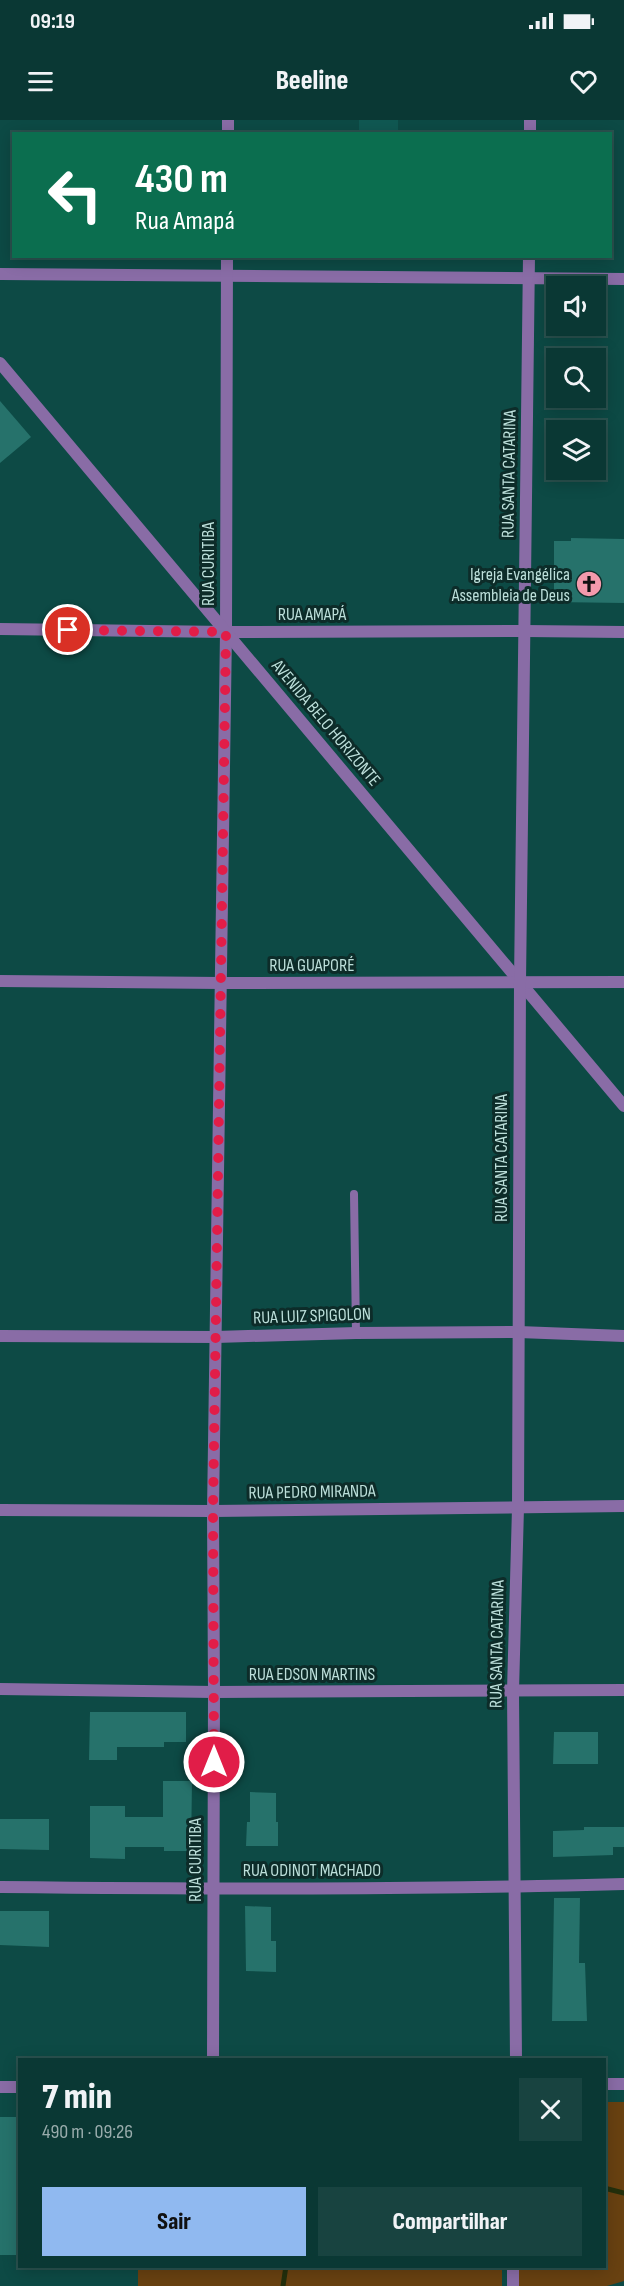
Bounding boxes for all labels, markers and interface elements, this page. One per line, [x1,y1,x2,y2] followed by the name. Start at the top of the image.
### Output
[30,8,75,35] text: 09:19
[24,65,57,98] icon: menu
[276,65,348,97] text: Beeline
[567,65,600,98] icon: heart
[135,154,228,205] text: 430 m
[36,156,114,234] icon: left
[135,205,235,237] text: Rua Amapá
[546,276,606,480] map controls
[546,276,606,336] button: sound
[546,348,606,408] button: search
[497,409,521,538] street label: RUA SANTA CATARINA
[546,420,606,480] button: layers
[198,522,219,606] street label: RUA CURITIBA
[451,564,570,606] place label: Igreja Evangélica Assembleia de Deus
[574,569,604,599] church icon: Igreja Evangélica Assembleia de Deus
[42,604,93,655] pin
[278,604,347,625] street label: RUA AMAPÁ
[51,613,84,646] icon: arrive
[266,655,385,790] street label: AVENIDA BELO HORIZONTE
[269,955,355,976] street label: RUA GUAPORÉ
[491,1094,512,1222] street label: RUA SANTA CATARINA
[253,1303,371,1329] street label: RUA LUIZ SPIGOLON
[248,1480,376,1504] street label: RUA PEDRO MIRANDA
[485,1579,509,1708] street label: RUA SANTA CATARINA
[249,1664,376,1685] street label: RUA EDSON MARTINS
[182,1730,246,1794] position arrow
[185,1818,206,1902] street label: RUA CURITIBA
[243,1860,381,1881] street label: RUA ODINOT MACHADO
[42,2076,112,2119] text: 7 min
[519,2078,582,2141] button: close
[42,2120,133,2144] text: 490 m · 09:26
[42,2187,306,2256] button: Sair
[318,2187,582,2256] button: Compartilhar

